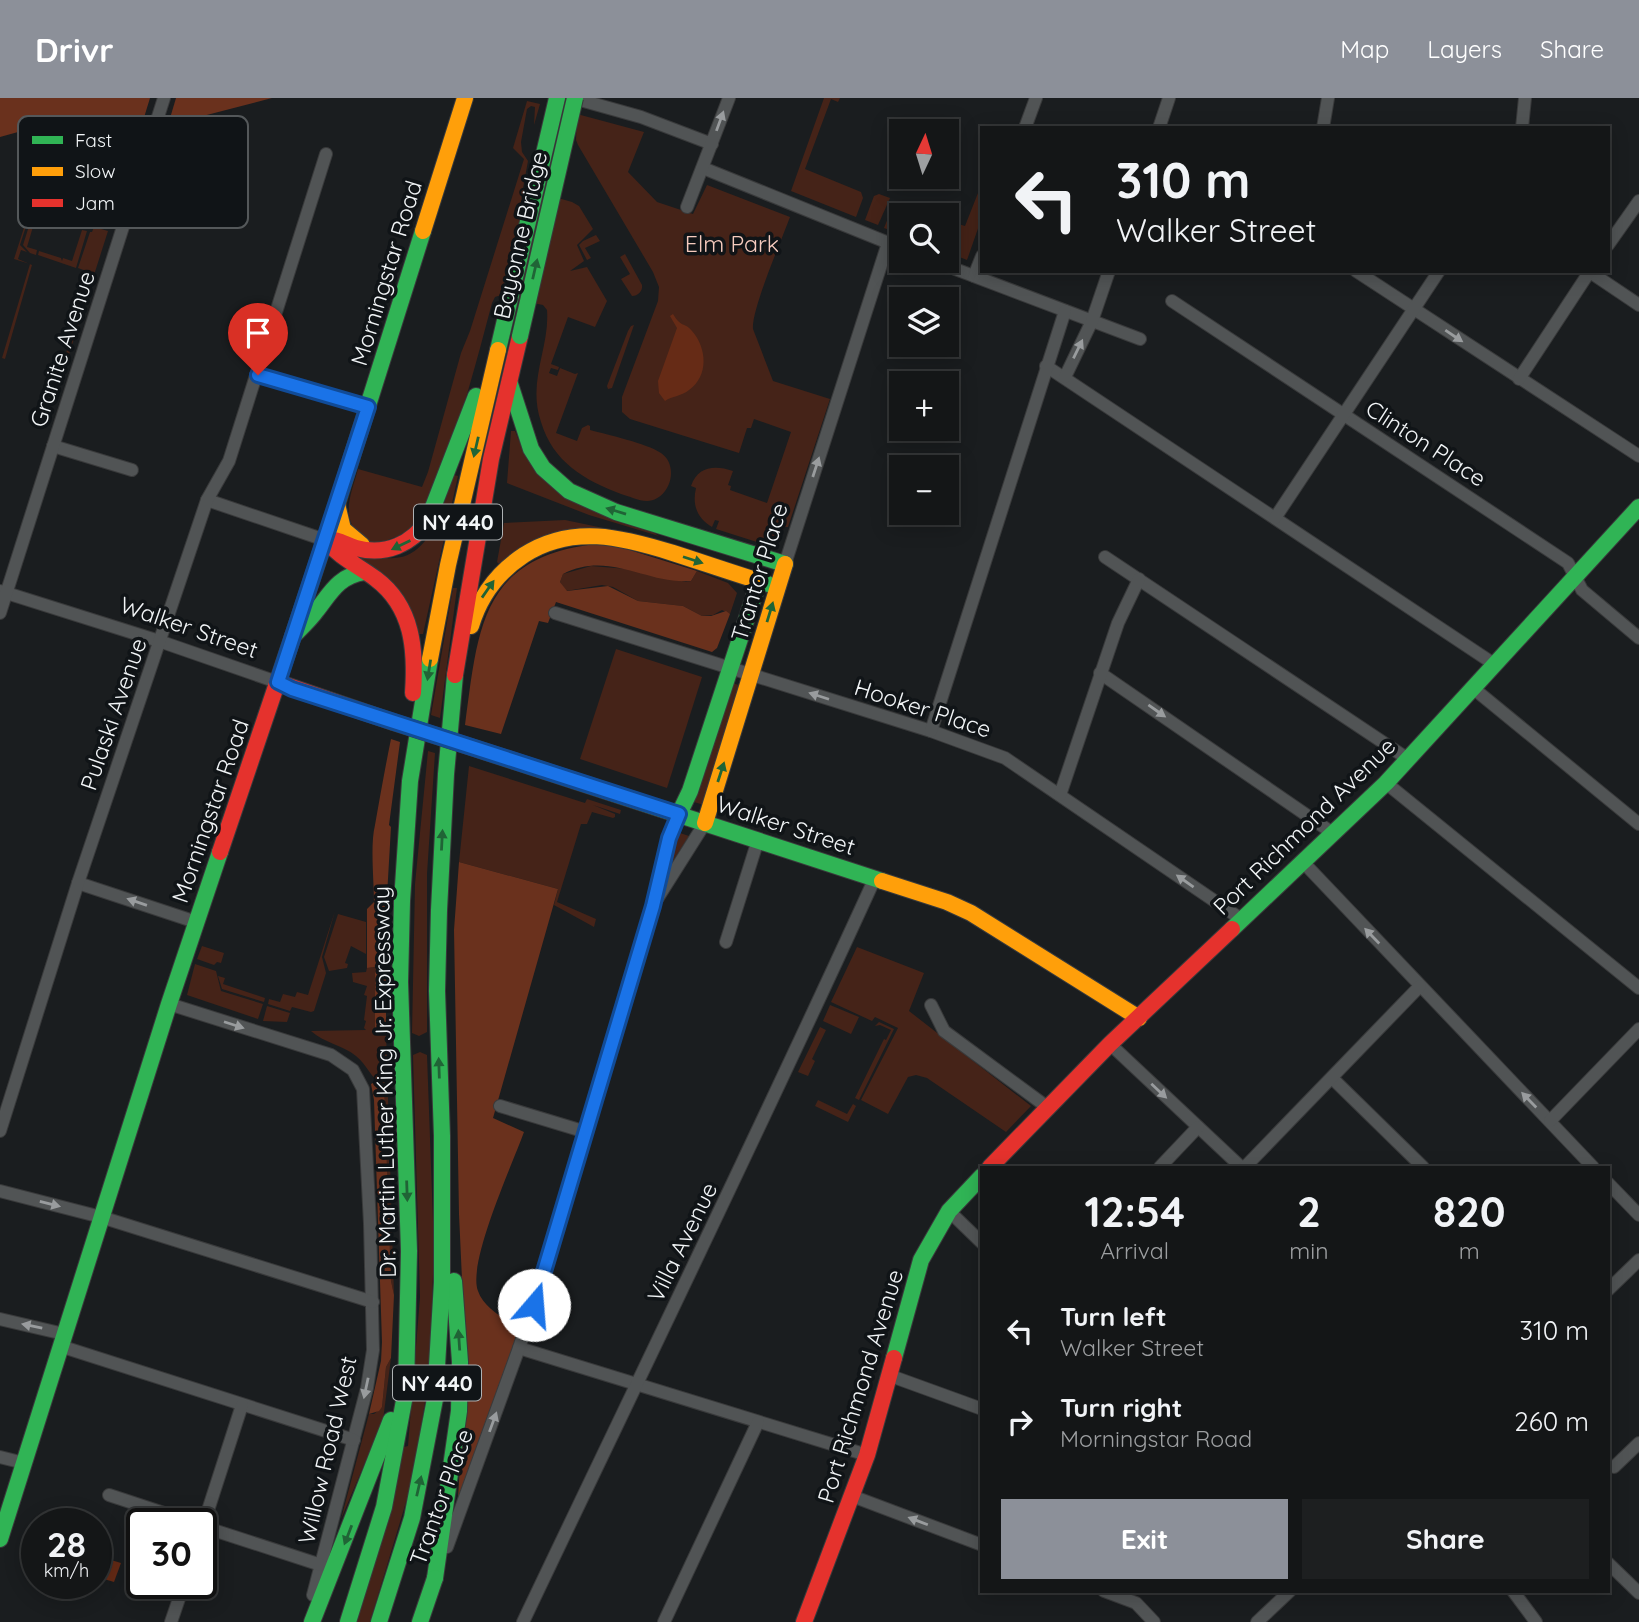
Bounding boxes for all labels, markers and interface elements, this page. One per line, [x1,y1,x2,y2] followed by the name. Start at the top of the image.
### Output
[35,29,114,70] text: Drivr
[1340,34,1389,64] text: Map
[1427,34,1502,64] text: Layers
[1540,34,1604,64] text: Share
[715,110,726,131] one-way arrow
[18,116,248,228] legend
[889,119,959,189] north arrow
[889,119,959,525] map controls
[75,128,112,152] text: Fast
[487,148,553,322] street label: Bayonne Bridge
[1116,149,1250,210] text: 310 m
[1001,154,1092,245] icon: left
[75,159,116,183] text: Slow
[344,177,428,369] street label: Morningstar Road
[75,191,115,215] text: Jam
[889,203,959,273] button: search
[1116,210,1316,250] text: Walker Street
[685,229,779,258] park label: Elm Park
[530,258,541,280] one-way arrow
[23,267,101,431] street label: Granite Avenue
[889,287,959,357] button: layers
[228,303,288,375] pin
[239,314,277,352] icon: arrive
[1445,329,1463,343] one-way arrow
[1073,339,1084,359] one-way arrow
[889,371,959,441] button: +
[1360,393,1492,493] street label: Clinton Place
[470,436,481,458] one-way arrow
[889,455,959,525] button: −
[811,456,821,477] one-way arrow
[724,499,794,645] street label: Trantor Place
[414,504,502,540] road number: NY 440
[605,506,626,516] one-way arrow
[391,539,411,551] one-way arrow
[683,555,704,566] one-way arrow
[481,580,495,598] one-way arrow
[116,590,262,664] street label: Walker Street
[765,601,776,622] one-way arrow
[73,634,153,794] street label: Pulaski Avenue
[423,659,434,681] one-way arrow
[851,672,995,744] street label: Hooker Place
[808,690,829,700] one-way arrow
[1147,705,1166,718] one-way arrow
[165,715,255,907] street label: Morningstar Road
[1207,731,1401,921] street label: Port Richmond Avenue
[717,761,727,782] one-way arrow
[713,789,859,861] street label: Walker Street
[437,829,448,851] one-way arrow
[1176,874,1194,888] one-way arrow
[366,886,402,1278] street label: Dr. Martin Luther King Jr. Expressway
[127,896,148,907] one-way arrow
[1364,928,1380,945] one-way arrow
[224,1020,245,1030] one-way arrow
[433,1057,445,1079] one-way arrow
[1151,1082,1168,1099] one-way arrow
[1522,1092,1538,1109] one-way arrow
[641,1177,723,1307] street label: Villa Avenue
[402,1181,413,1203] one-way arrow
[1084,1185,1185,1238] text: 12:54
[1297,1185,1321,1238] text: 2
[1433,1185,1506,1238] text: 820
[40,1199,62,1210] one-way arrow
[1100,1236,1169,1265] text: Arrival
[1289,1236,1329,1265] text: min
[1459,1236,1480,1265] text: m
[811,1266,909,1506] street label: Port Richmond Avenue
[497,1268,571,1342] position arrow
[1060,1300,1167,1333] text: Turn left
[1001,1312,1039,1350] icon: left
[1519,1314,1589,1347] text: 310 m
[21,1321,43,1332] one-way arrow
[453,1329,464,1351] one-way arrow
[1060,1333,1204,1362] text: Walker Street
[291,1353,363,1547] street label: Willow Road West
[393,1366,481,1400] road number: NY 440
[361,1377,372,1399] one-way arrow
[1060,1391,1182,1424] text: Turn right
[1001,1403,1039,1441] icon: right
[1514,1405,1589,1438] text: 260 m
[488,1411,499,1432] one-way arrow
[1060,1424,1252,1453] text: Morningstar Road
[403,1425,479,1569] street label: Trantor Place
[414,1475,425,1497] one-way arrow
[1001,1499,1288,1579] button: Exit
[1302,1499,1589,1579] button: Share
[126,1508,217,1599] speed limit sign: 30
[907,1515,928,1526] one-way arrow
[47,1522,86,1566] text: 28
[342,1524,353,1545] one-way arrow
[44,1559,89,1582] text: km/h

